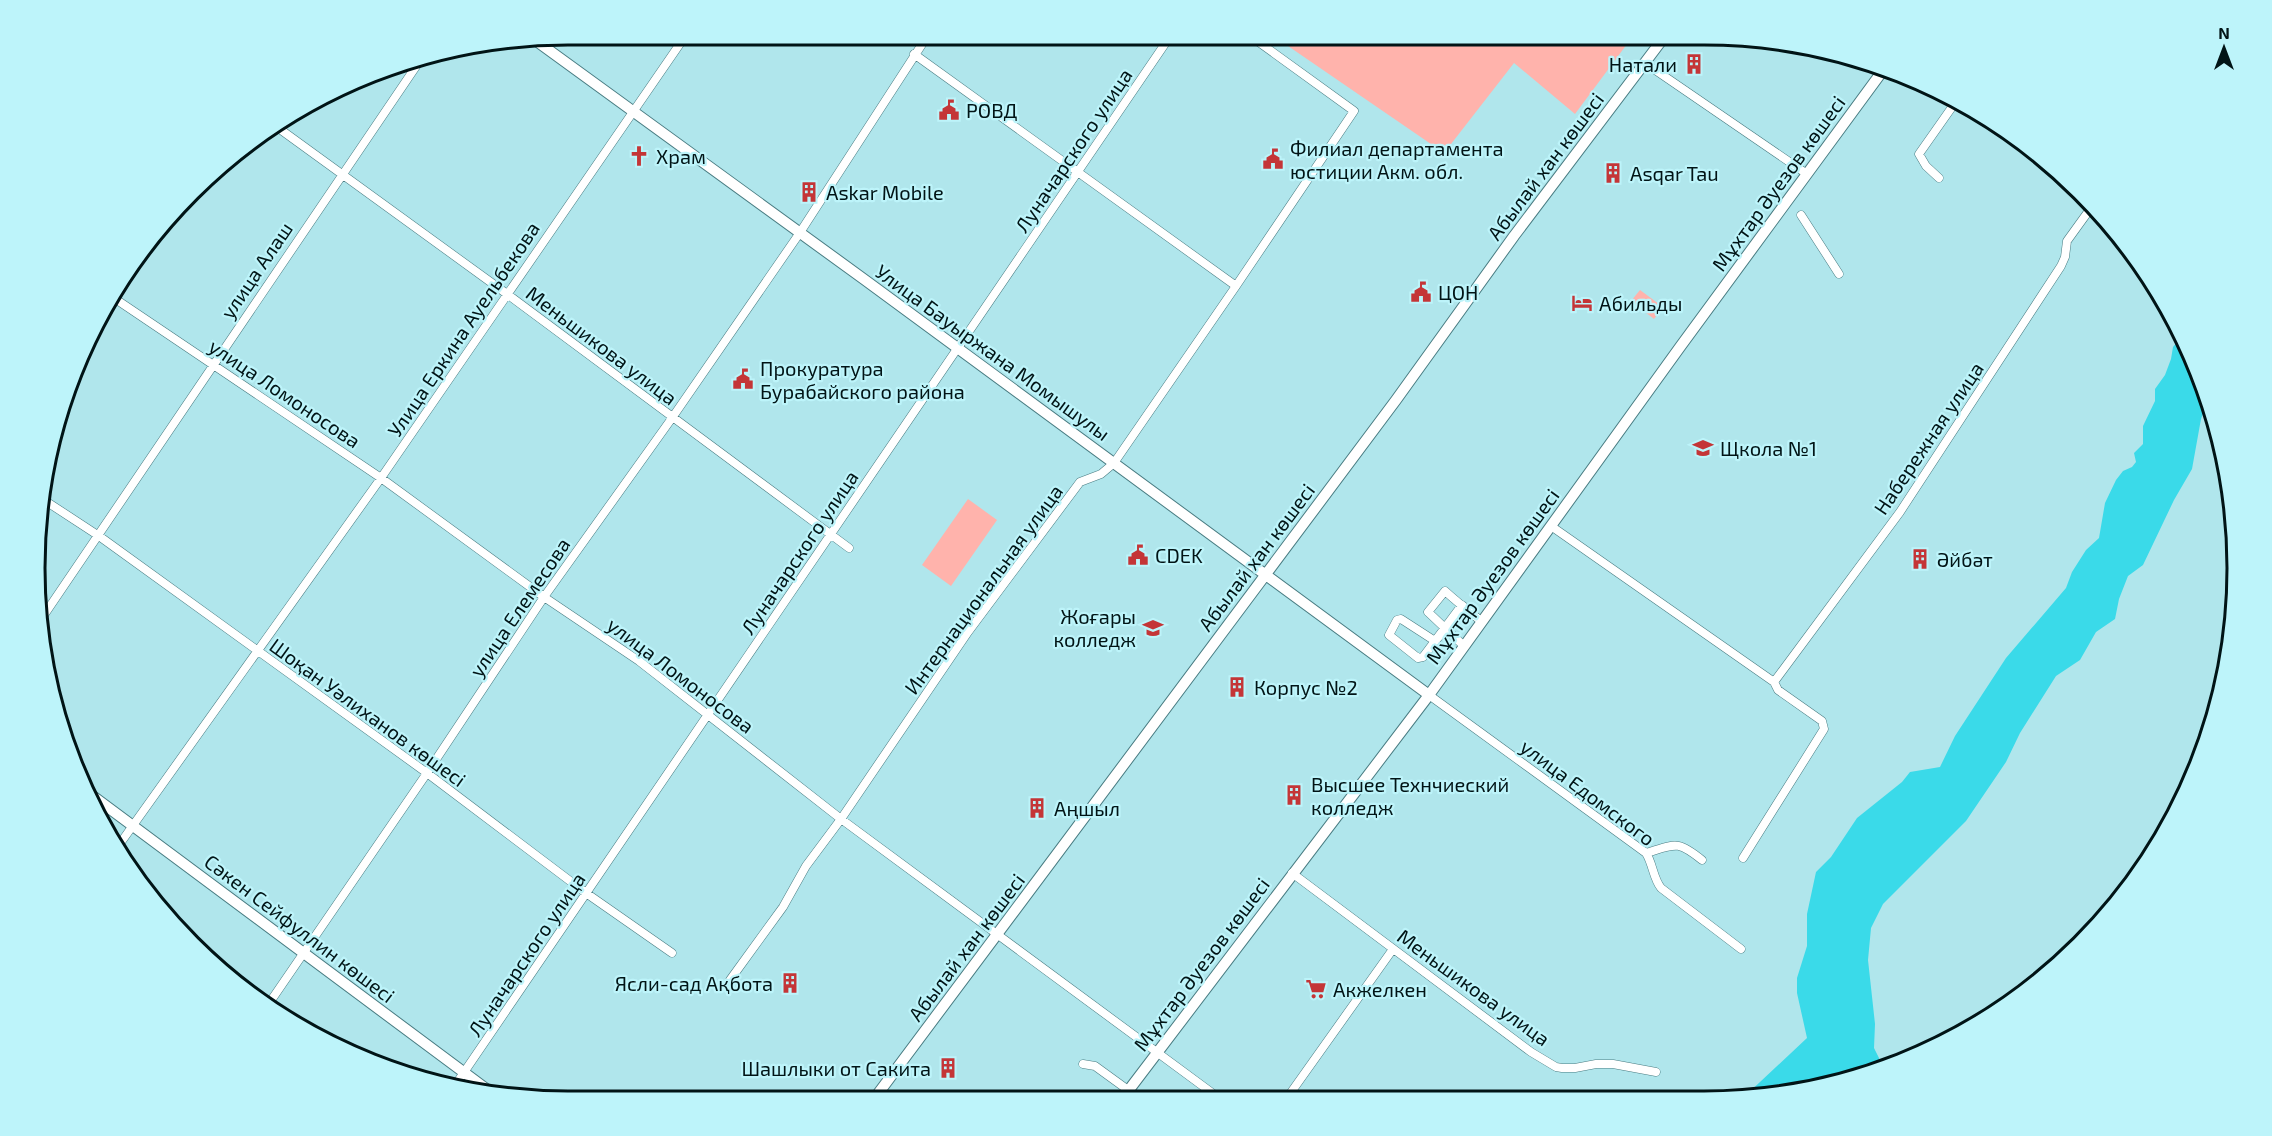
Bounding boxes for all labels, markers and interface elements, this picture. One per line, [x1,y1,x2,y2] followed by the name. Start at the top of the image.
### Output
[2194,18,2254,78] north arrow
[2218,23,2230,42] text: N
[1609,52,1677,76] place label: Натали
[1682,52,1706,76] building icon: Натали
[1009,64,1138,237] street label: Луначарского улица
[1482,88,1608,244] street label: Абылай хан көшесі
[1706,91,1851,276] street label: Мұхтар Әуезов көшесі
[937,98,961,122] public building icon: РОВД
[966,98,1018,122] place label: РОВД
[1290,136,1504,183] place label: Филиал департамента юстиции Акм. обл.
[627,144,651,168] church icon: Храм
[656,144,706,168] place label: Храм
[1261,147,1285,171] public building icon: Филиал департамента юстиции Акм. обл.
[1601,161,1625,185] building icon: Asqar Tau
[1630,161,1719,185] place label: Asqar Tau
[797,180,821,204] building icon: Askar Mobile
[826,180,944,204] place label: Askar Mobile
[215,217,298,323] street label: улица Алаш
[382,217,545,442] street label: Улица Еркина Ауельбекова
[870,259,1115,446] street label: Улица Бауыржана Момышулы
[521,280,682,410] street label: Меньшикова улица
[1409,280,1433,304] public building icon: ЦОН
[1438,280,1478,304] place label: ЦОН
[1570,291,1594,315] hotel icon: Абильды
[1599,291,1682,315] place label: Абильды
[204,333,365,453] street label: улица Ломоносова
[760,356,965,404] place label: Прокуратура Бурабайского района
[1868,357,1989,519] street label: Набережная улица
[731,367,755,391] public building icon: Прокуратура Бурабайского района
[1691,436,1715,460] school or university icon: Щкола №1
[1720,436,1817,460] place label: Щкола №1
[735,466,864,639] street label: Луначарского улица
[899,479,1068,699] street label: Интернациональная улица
[1193,479,1319,635] street label: Абылай хан көшесі
[1420,484,1565,669] street label: Мұхтар Әуезов көшесі
[464,533,575,682] street label: улица Елемесова
[1126,543,1150,567] public building icon: CDEK
[1155,543,1203,567] place label: CDEK
[1908,547,1932,571] building icon: Әйбәт
[1937,547,1993,571] place label: Әйбәт
[1053,604,1136,651] place label: Жоғары колледж
[602,612,759,739] street label: улица Ломоносова
[1141,616,1165,640] school or university icon: Жоғары колледж
[265,633,471,791] street label: Шоқан Уәлиханов көшесі
[1225,675,1249,699] building icon: Корпус №2
[1254,675,1358,700] place label: Корпус №2
[1516,734,1660,851] street label: улица Едомского
[1311,772,1509,819] place label: Высшее Технчиеский колледж
[1282,783,1306,807] building icon: Высшее Технчиеский колледж
[1025,796,1049,820] building icon: Аңшыл
[1054,796,1120,820] place label: Аңшыл
[200,849,400,1008] street label: Сәкен Сейфуллин көшесі
[462,868,591,1041] street label: Луначарского улица
[903,869,1029,1025] street label: Абылай хан көшесі
[1128,873,1275,1056] street label: Мұхтар Әуезов көшесі
[1392,924,1555,1051] street label: Меньшикова улица
[615,971,773,995] place label: Ясли-сад Ақбота
[778,971,802,995] building icon: Ясли-сад Ақбота
[1304,977,1328,1001] supermarket icon: Акжелкен
[1333,977,1427,1001] place label: Акжелкен
[741,1056,931,1080] place label: Шашлыки от Сакита
[936,1056,960,1080] building icon: Шашлыки от Сакита

